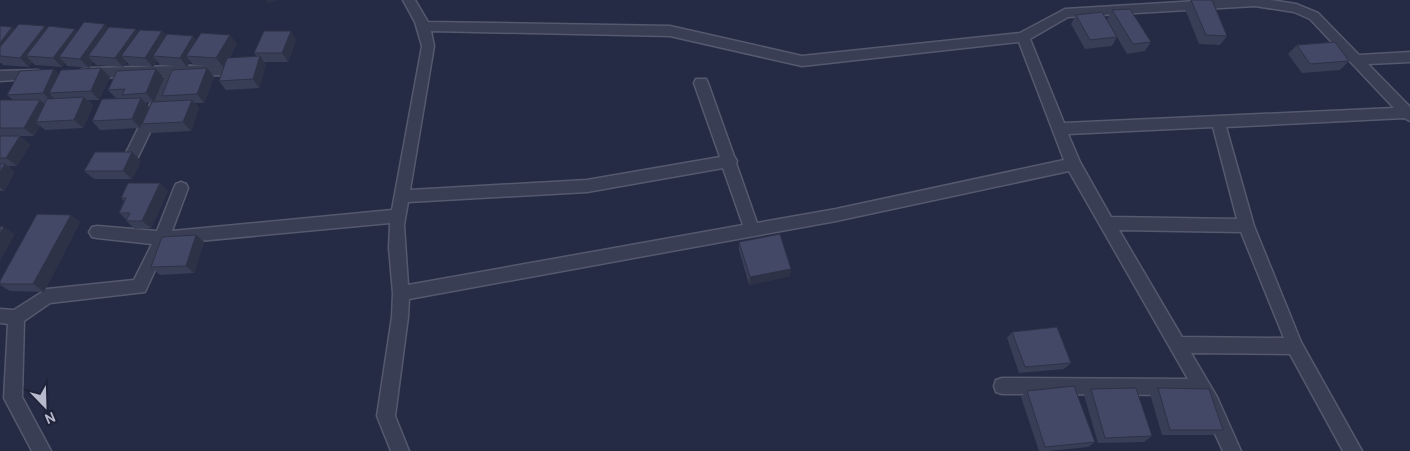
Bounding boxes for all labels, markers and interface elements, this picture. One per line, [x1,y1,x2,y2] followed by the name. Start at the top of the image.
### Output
[20,381,70,431] north arrow
[42,408,58,428] text: N

